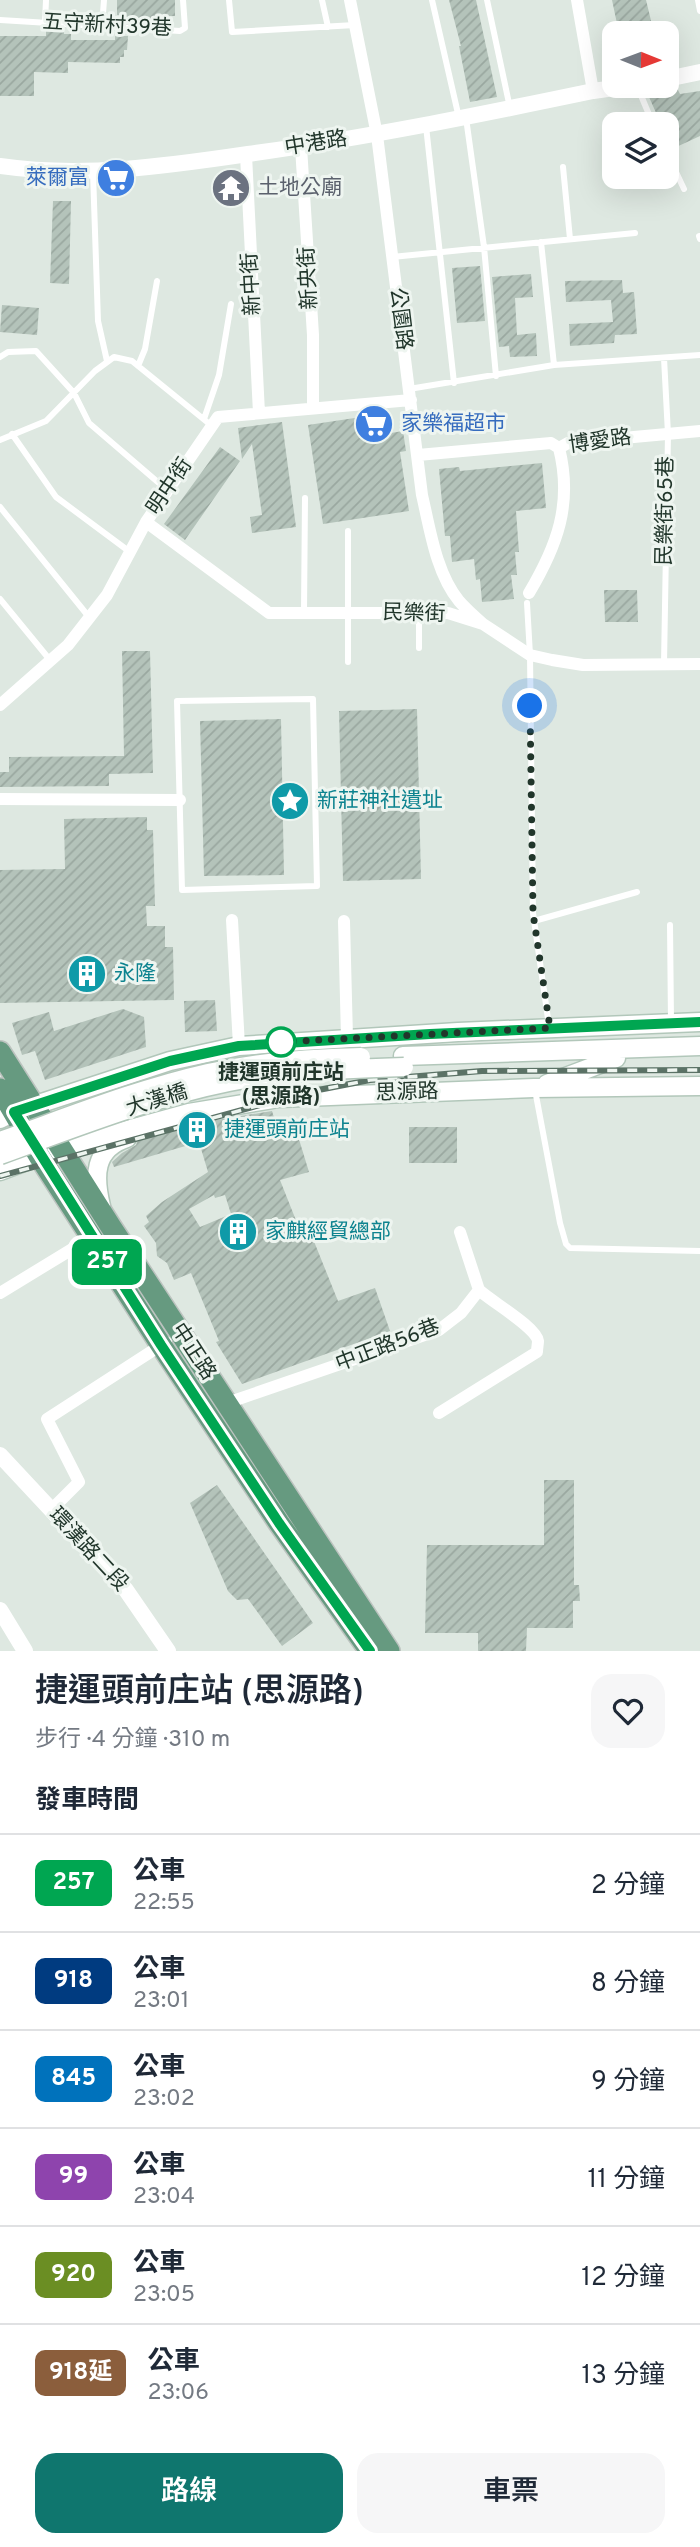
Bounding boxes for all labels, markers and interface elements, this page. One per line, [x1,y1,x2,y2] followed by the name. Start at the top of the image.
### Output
[41,9,173,43] street label: 五守新村39巷
[602,21,679,98] north arrow
[602,21,679,189] map controls
[602,112,679,189] button: layers
[283,126,349,162] street label: 中港路
[95,157,137,199] supermarket icon: 萊爾富
[26,165,89,192] place label: 萊爾富
[210,167,252,209] temple icon: 土地公廟
[258,175,342,202] place label: 土地公廟
[294,246,324,310] street label: 新央街
[237,252,267,316] street label: 新中街
[383,286,417,352] street label: 公園路
[353,403,395,445] supermarket icon: 家樂福超市
[401,411,506,438] place label: 家樂福超市
[567,424,633,460] street label: 博愛路
[141,453,199,521] street label: 明中街
[652,456,680,566] street label: 民樂街65巷
[382,599,446,629] street label: 民樂街
[512,688,547,723] your location
[269,780,311,822] place icon: 新莊神社遺址
[317,788,443,815] place label: 新莊神社遺址
[66,953,108,995] building icon: 永隆
[114,961,156,988] place label: 永隆
[266,1027,296,1057] marker: 捷運頭前庄站 (思源路)
[218,1060,344,1111] place label: 捷運頭前庄站 (思源路)
[375,1078,439,1108] street label: 思源路
[123,1079,191,1123] street label: 大漢橋
[176,1109,218,1151] building icon: 捷運頭前庄站
[224,1117,350,1144] place label: 捷運頭前庄站
[217,1211,259,1253] building icon: 家麒經貿總部
[265,1219,391,1246] place label: 家麒經貿總部
[67,1239,147,1285] line badge: 257
[86,1247,128,1277] text: 257
[332,1314,444,1378] street label: 中正路56巷
[165,1318,221,1386] street label: 中正路
[42,1502,134,1598] street label: 環漢路二段
[35,1672,364,1714] text: 捷運頭前庄站 (思源路)
[591,1674,665,1748] button: heart
[35,1726,230,1755] text: 步行 · 4 分鐘 · 310 m
[35,1785,139,1818] text: 發車時間
[133,1856,185,1889] text: 公車
[52,1868,95,1898] text: 257
[591,1870,665,1903] text: 2 分鐘
[133,1889,195,1918] text: 22:55
[133,1954,185,1987] text: 公車
[54,1966,93,1996] text: 918
[591,1968,665,2001] text: 8 分鐘
[133,1987,189,2016] text: 23:01
[133,2052,185,2085] text: 公車
[51,2064,96,2094] text: 845
[591,2066,665,2099] text: 9 分鐘
[133,2085,195,2114] text: 23:02
[133,2150,185,2183] text: 公車
[59,2162,88,2192] text: 99
[587,2164,665,2197] text: 11 分鐘
[133,2183,195,2212] text: 23:04
[133,2248,185,2281] text: 公車
[51,2260,96,2290] text: 920
[581,2262,665,2295] text: 12 分鐘
[133,2281,195,2310] text: 23:05
[147,2346,199,2379] text: 公車
[49,2358,112,2388] text: 918延
[582,2360,665,2393] text: 13 分鐘
[147,2379,209,2408] text: 23:06
[35,2453,343,2533] button: 路線
[357,2453,665,2533] button: 車票

